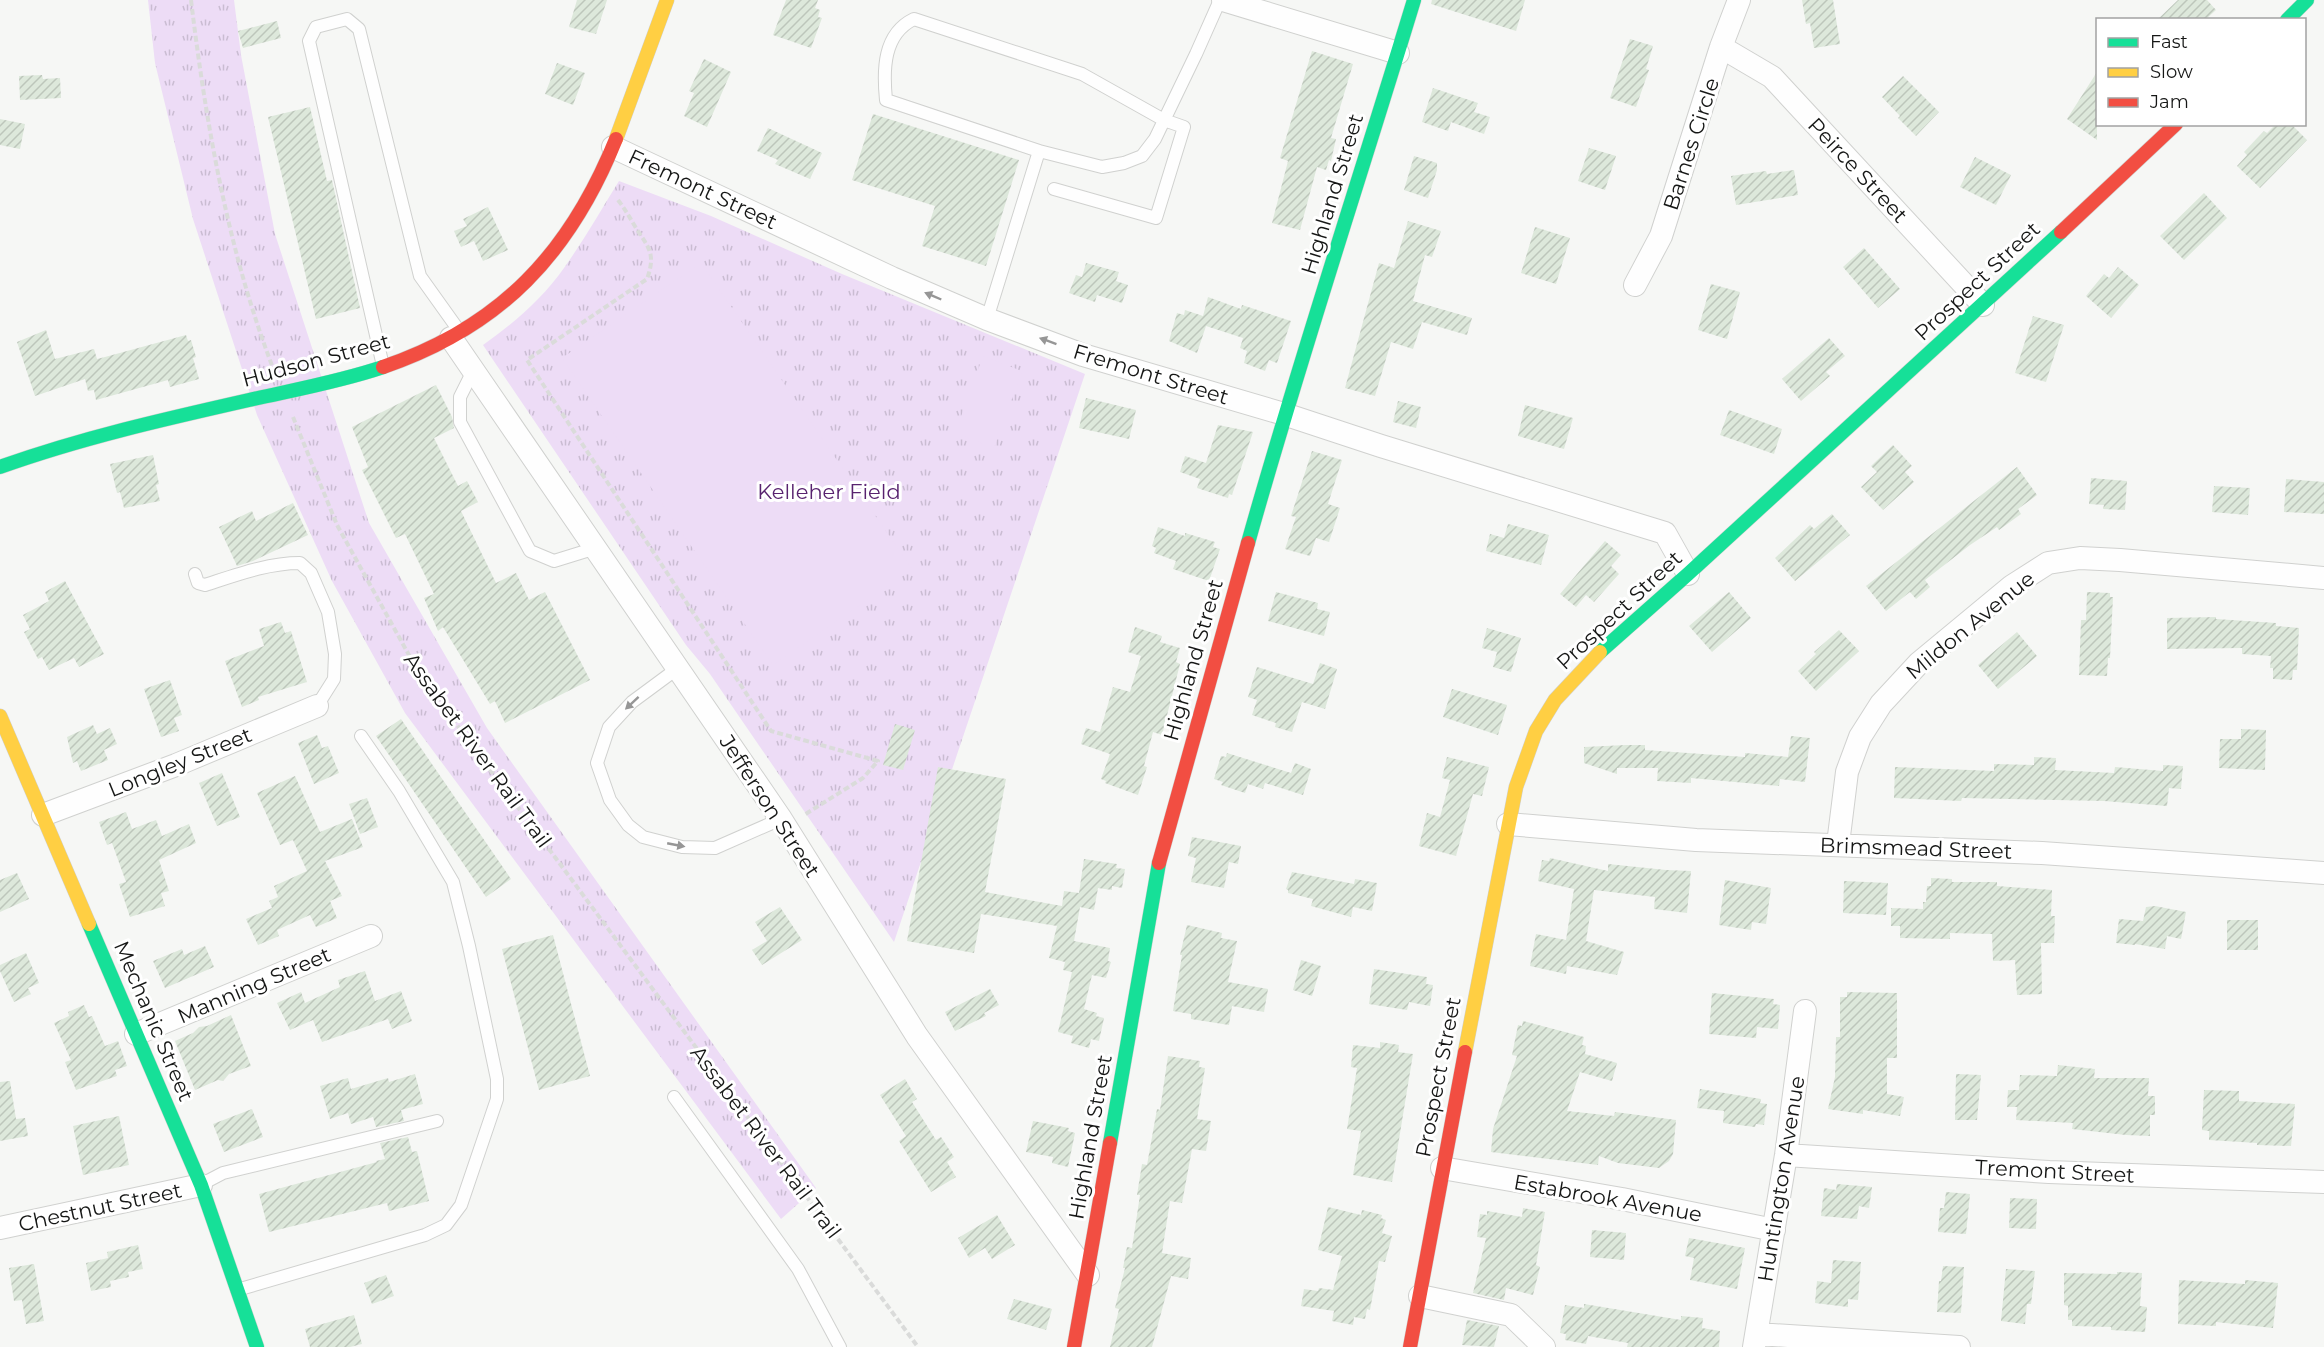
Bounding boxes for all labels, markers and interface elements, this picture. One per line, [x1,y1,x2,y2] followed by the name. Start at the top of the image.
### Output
[2096,18,2306,126] legend
[2150,31,2188,53] text: Fast
[2150,61,2193,83] text: Slow
[1658,75,1724,213] street label: Barnes Circle
[2149,91,2189,113] text: Jam
[1296,111,1368,277] street label: Highland Street
[1803,112,1913,228] street label: Peirce Street
[625,144,781,234] street label: Fremont Street
[1909,216,2045,346] street label: Prospect Street
[924,291,942,300] one-way arrow
[239,328,393,392] street label: Hudson Street
[1038,336,1056,346] one-way arrow
[1070,338,1232,410] street label: Fremont Street
[757,479,901,504] park label: Kelleher Field
[1551,545,1687,675] street label: Prospect Street
[1901,566,2039,684] street label: Mildon Avenue
[1158,576,1228,744] street label: Highland Street
[399,648,557,852] street label: Assabet River Rail Trail
[625,696,640,709] one-way arrow
[105,722,255,802] street label: Longley Street
[714,729,825,882] street label: Jefferson Street
[1819,832,2013,864] street label: Brimsmead Street
[667,841,686,850] one-way arrow
[109,937,199,1105] street label: Mechanic Street
[174,941,334,1029] street label: Manning Street
[1410,995,1466,1159] street label: Prospect Street
[685,1041,847,1243] street label: Assabet River Rail Trail
[1063,1053,1117,1221] street label: Highland Street
[1752,1074,1810,1284] street label: Huntington Avenue
[1975,1154,2135,1188] street label: Tremont Street
[1512,1169,1704,1227] street label: Estabrook Avenue
[16,1177,184,1237] street label: Chestnut Street

